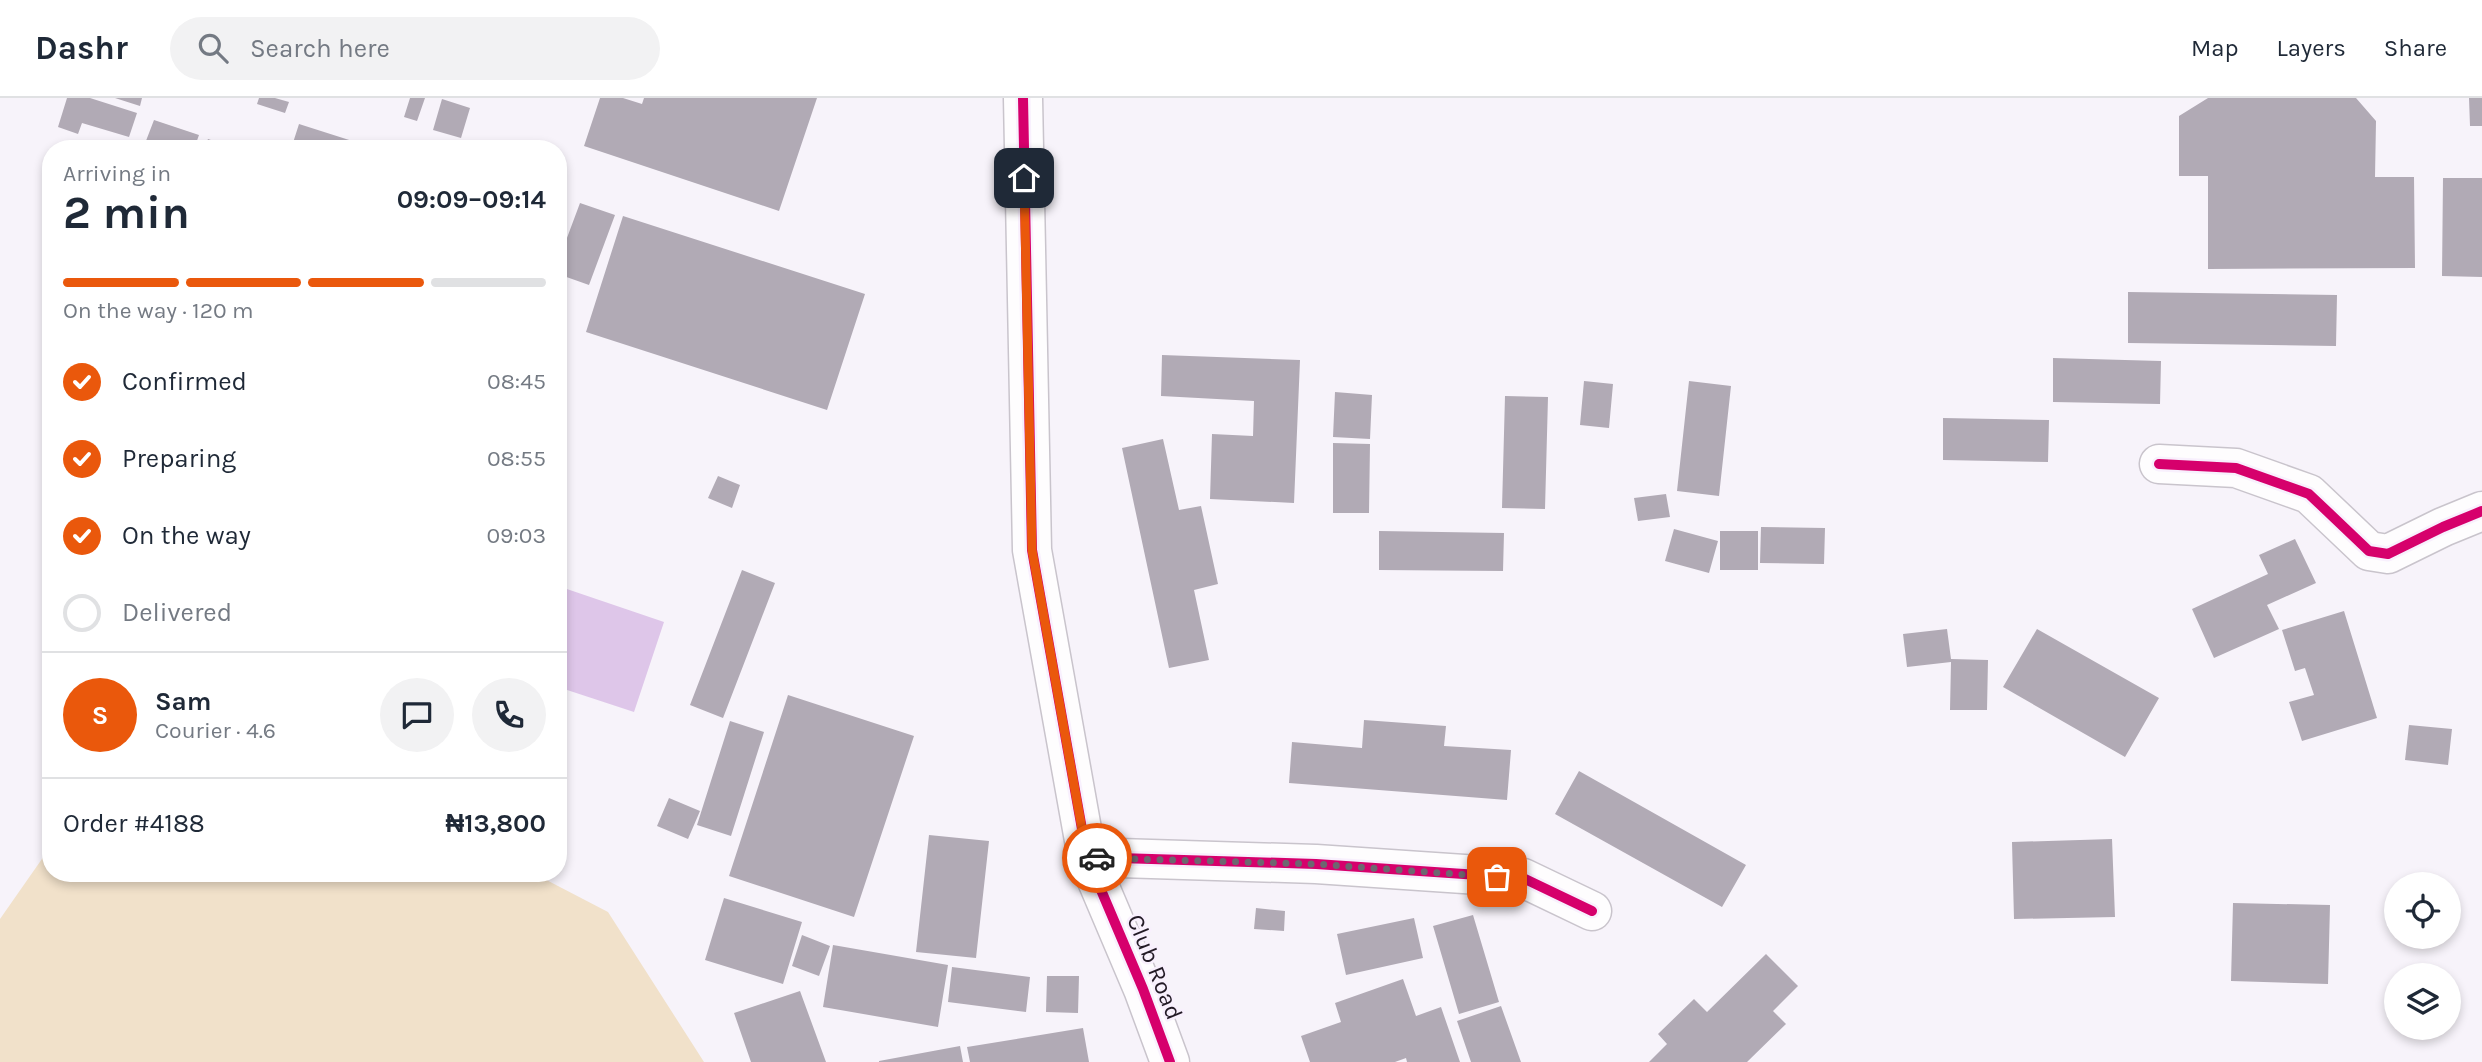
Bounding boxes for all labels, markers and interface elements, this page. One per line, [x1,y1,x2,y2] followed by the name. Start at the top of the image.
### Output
[170,17,660,80] search box
[35,29,128,67] text: Dashr
[194,29,232,67] icon: search
[250,33,390,64] text: Search here
[2191,34,2239,62] text: Map
[2277,34,2346,62] text: Layers
[2384,34,2447,62] text: Share
[994,148,1054,208] pin
[1005,159,1043,197] icon: home
[63,160,171,187] text: Arriving in
[397,184,546,215] text: 09:09–09:14
[63,186,190,240] text: 2 min
[63,297,254,324] text: On the way · 120 m
[63,363,101,401] icon: check
[122,366,247,397] text: Confirmed
[487,368,546,395] text: 08:45
[63,440,101,478] icon: check
[122,443,236,474] text: Preparing
[487,445,546,472] text: 08:55
[63,517,101,555] icon: check
[122,520,251,551] text: On the way
[486,522,546,549] text: 09:03
[122,597,232,628] text: Delivered
[380,678,454,752] button: chat
[472,678,546,752] button: phone
[155,686,211,717] text: Sam
[92,700,108,731] text: S
[155,717,276,744] text: Courier · 4.6
[63,808,205,839] text: Order #4188
[446,808,546,839] text: ₦13,800
[1062,823,1132,893] courier
[1078,839,1116,877] icon: car
[1467,847,1527,907] pin
[1478,858,1516,896] icon: bag
[2384,872,2461,1040] map controls
[2384,872,2461,949] button: locate
[1121,910,1189,1024] street label: Club Road
[2384,963,2461,1040] button: layers

